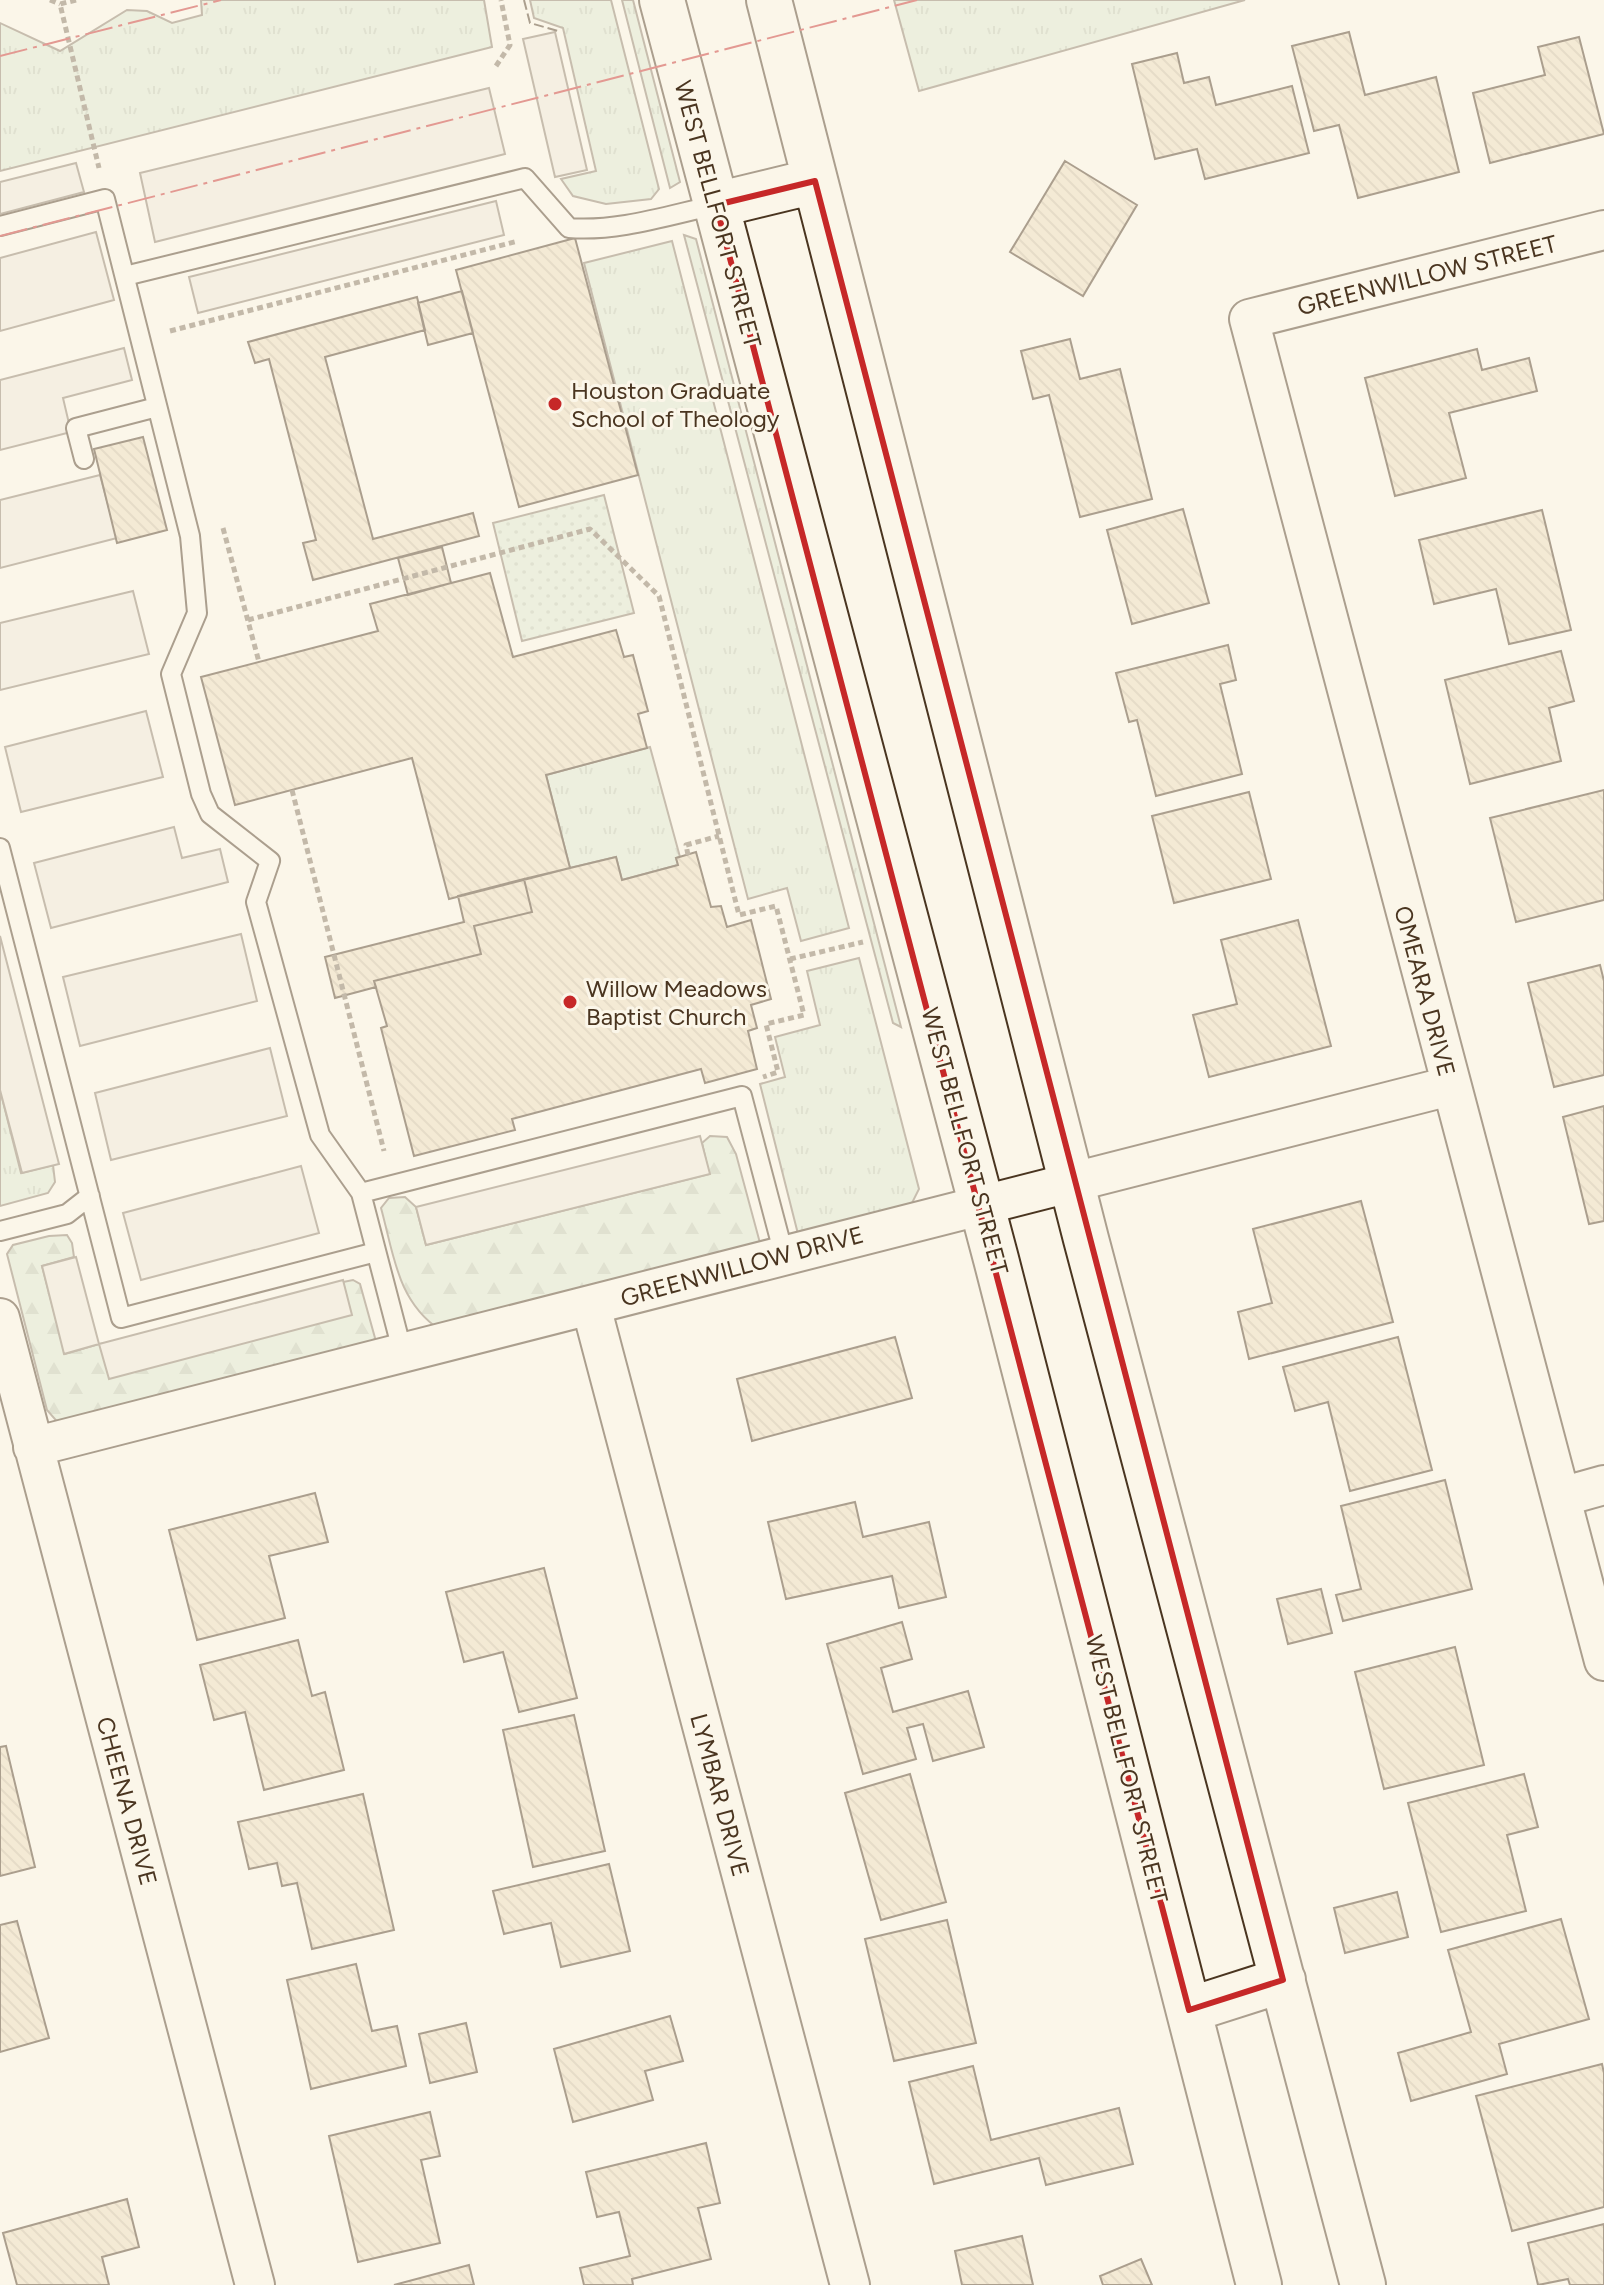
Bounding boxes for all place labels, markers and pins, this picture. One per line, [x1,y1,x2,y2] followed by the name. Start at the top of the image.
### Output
[571,376,780,433] place label: Houston Graduate School of Theology
[546,395,564,413] marker: Houston Graduate School of Theology
[586,974,767,1031] place label: Willow Meadows Baptist Church
[561,993,579,1011] marker: Willow Meadows Baptist Church

